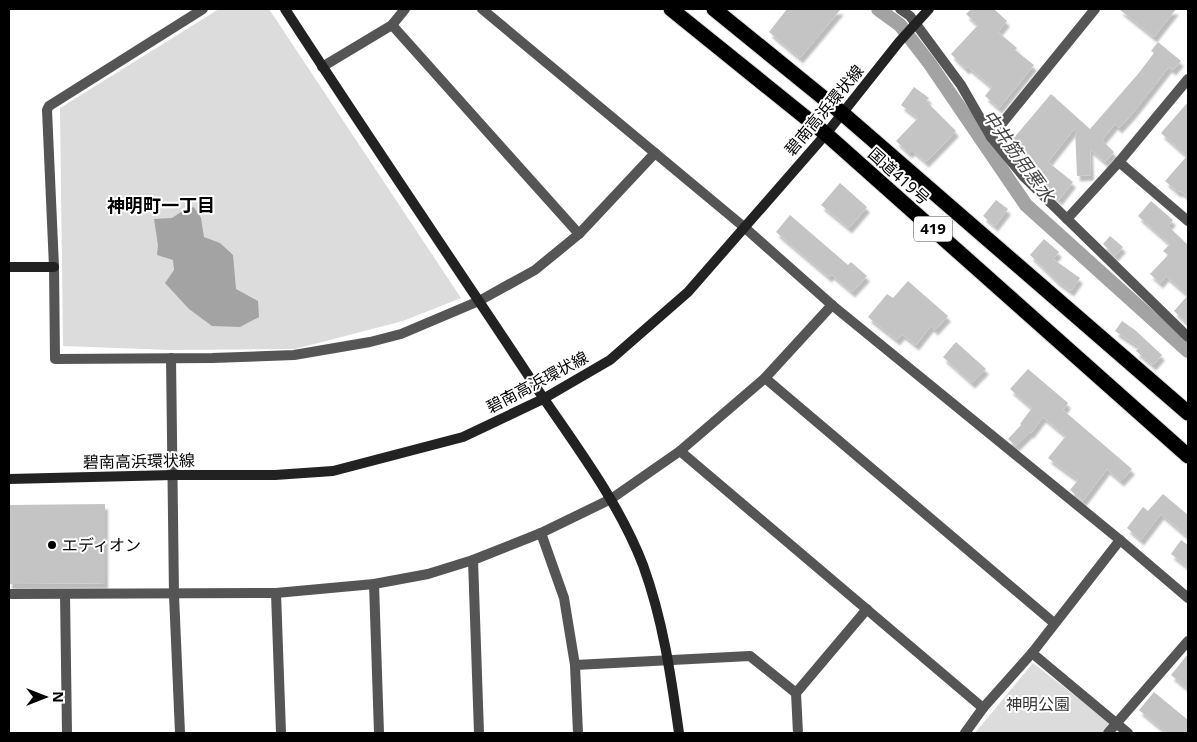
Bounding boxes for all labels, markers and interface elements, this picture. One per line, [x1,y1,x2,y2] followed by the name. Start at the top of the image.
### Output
[780,60,868,160] street label: 碧南高浜環状線
[977,105,1061,208] water label: 中井筋用悪水
[864,143,934,209] street label: 国道419号
[107,193,215,217] district label: 神明町一丁目
[914,216,952,242] road number: 419
[482,346,592,418] street label: 碧南高浜環状線
[83,449,195,473] street label: 碧南高浜環状線
[62,534,141,556] place label: エディオン
[46,539,58,551] marker: エディオン
[20,672,70,722] north arrow
[49,691,68,703] text: N
[1006,693,1070,715] park label: 神明公園

